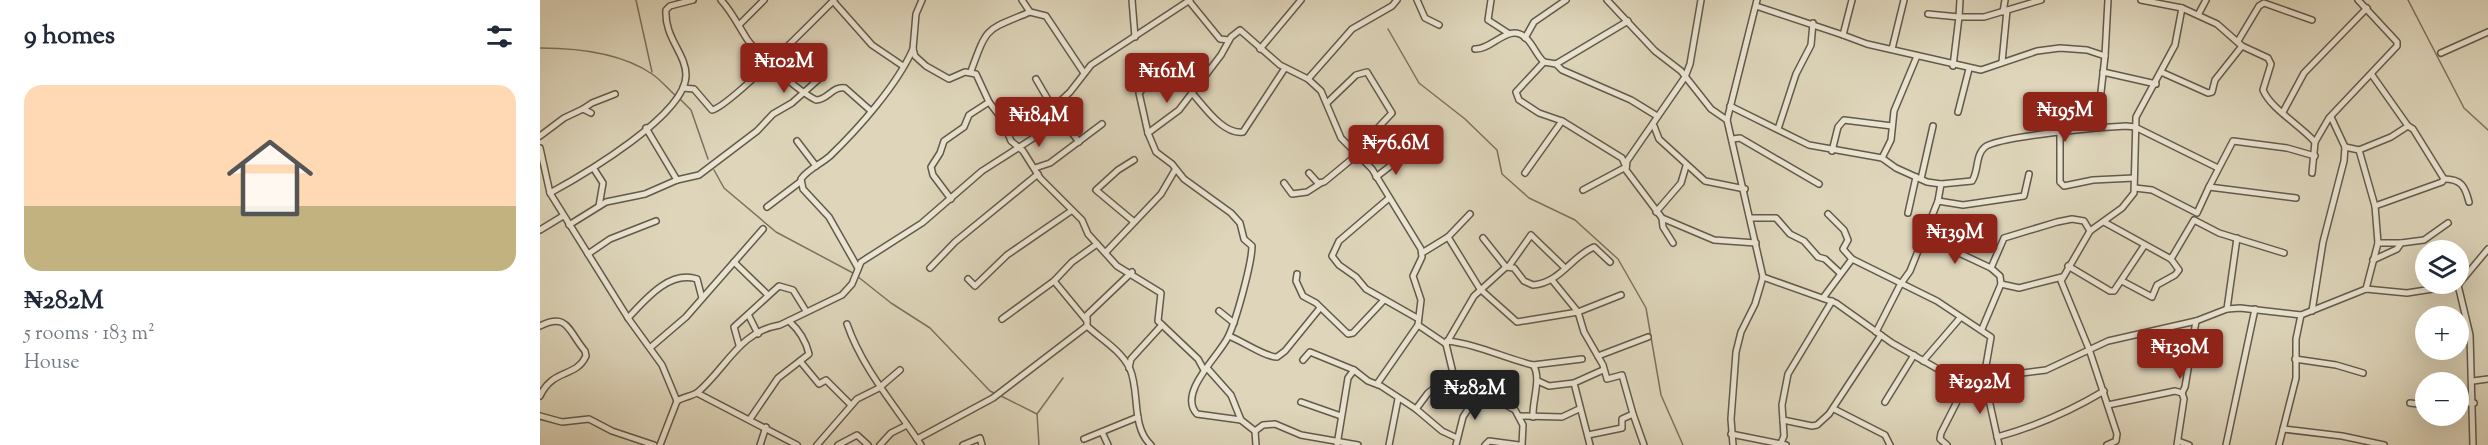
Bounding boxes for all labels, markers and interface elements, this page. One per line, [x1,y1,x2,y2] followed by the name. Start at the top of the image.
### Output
[24,18,115,55] text: 9 homes
[483,20,516,53] icon: filters
[742,43,826,94] pin: ₦102M
[754,48,814,77] text: ₦102M
[1125,53,1209,104] pin: ₦161M
[1139,58,1195,87] text: ₦161M
[2023,92,2107,143] pin: ₦195M
[997,97,1081,148] pin: ₦184M
[2037,97,2093,126] text: ₦195M
[1009,102,1069,131] text: ₦184M
[216,124,324,232] icon: home
[1347,125,1445,176] pin: ₦76.6M
[1363,130,1429,159] text: ₦76.6M
[1913,214,1997,265] pin: ₦139M
[1926,219,1984,248] text: ₦139M
[2415,240,2469,426] map controls
[2415,240,2469,294] button: layers
[24,283,104,320] text: ₦282M
[2415,306,2469,360] button: +
[24,320,155,349] text: 5 rooms · 183 m²
[2138,329,2222,380] pin: ₦130M
[2151,334,2209,363] text: ₦130M
[24,349,79,378] text: House
[1938,364,2022,415] pin: ₦292M
[1949,369,2011,398] text: ₦292M
[1433,370,1517,421] pin: ₦282M
[2415,372,2469,426] button: −
[1444,375,1506,404] text: ₦282M

